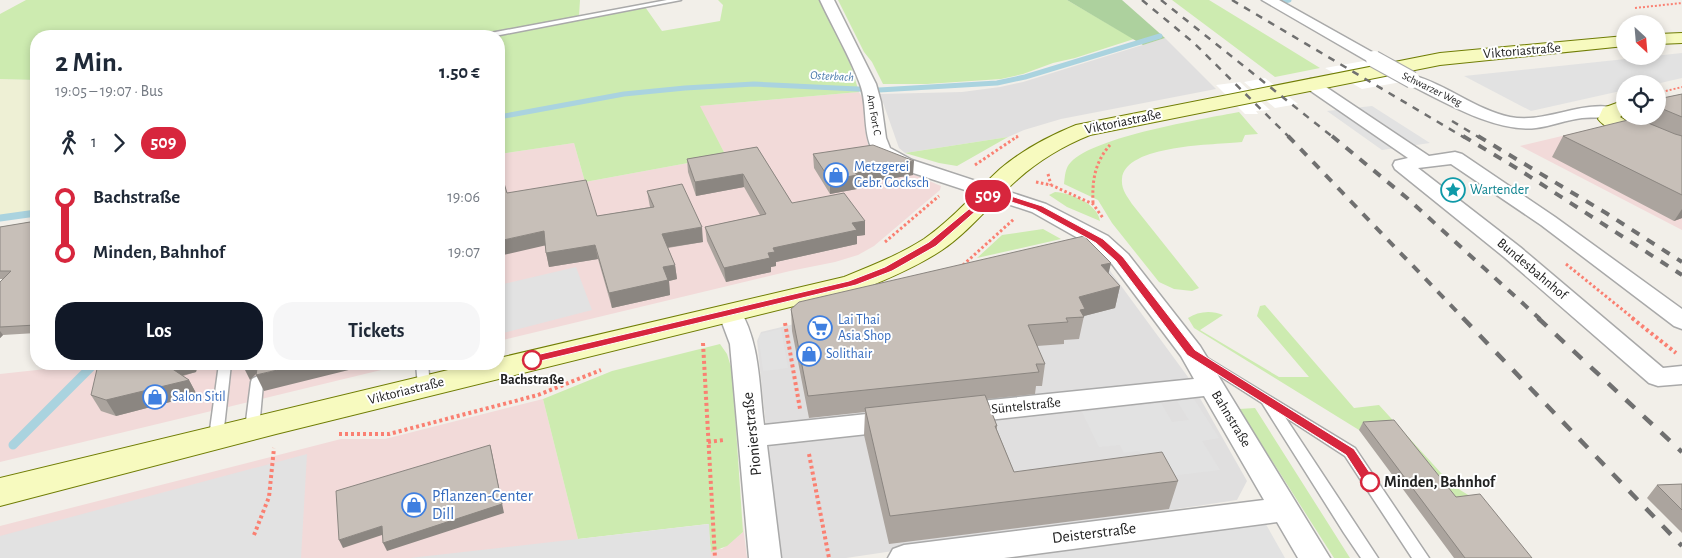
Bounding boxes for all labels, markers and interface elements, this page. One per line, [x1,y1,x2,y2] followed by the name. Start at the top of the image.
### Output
[1616,15,1666,65] north arrow
[1616,15,1666,125] map controls
[1483,41,1561,61] street label: Viktoriastraße
[55,49,123,77] text: 2 Min.
[439,63,480,82] text: 1.50 €
[810,69,854,83] water label: Osterbach
[1400,70,1464,108] street label: Schwarzer Weg
[1616,75,1666,125] button: locate
[55,83,163,99] text: 19:05 – 19:07 · Bus
[865,94,883,136] street label: Am Fort C
[1084,107,1162,137] street label: Viktoriastraße
[55,129,83,157] icon: walk
[105,129,133,157] icon: forward
[91,134,97,150] text: 1
[151,134,176,152] text: 509
[854,160,929,190] place label: Metzgerei Gebr. Gocksch
[823,162,849,188] shop icon: Metzgerei Gebr. Gocksch
[1440,177,1466,203] place icon: Wartender
[959,180,1017,212] line badge: 509
[1470,183,1529,197] place label: Wartender
[975,187,1001,205] text: 509
[93,188,180,207] text: Bachstraße
[447,189,480,205] text: 19:06
[1494,236,1570,303] street label: Bundesbahnhof
[93,243,225,262] text: Minden, Bahnhof
[448,244,480,260] text: 19:07
[55,302,263,360] button: Los
[273,302,480,360] button: Tickets
[838,313,891,343] place label: Lai Thai Asia Shop
[807,315,833,341] supermarket icon: Lai Thai Asia Shop
[796,341,822,367] shop icon: Solithair
[826,347,873,361] place label: Solithair
[522,350,542,370] marker: Bachstraße
[500,373,564,387] place label: Bachstraße
[367,375,445,407] street label: Viktoriastraße
[142,384,168,410] shop icon: Salon Sitil
[1209,388,1253,450] street label: Bahnstraße
[172,390,226,404] place label: Salon Sitil
[740,391,764,477] street label: Pionierstraße
[991,395,1061,417] street label: Süntelstraße
[1360,472,1380,492] marker: Minden, Bahnhof
[1384,474,1497,490] place label: Minden, Bahnhof
[432,488,534,522] place label: Pflanzen-Center Dill
[401,492,427,518] shop icon: Pflanzen-Center Dill
[1051,520,1137,546] street label: Deisterstraße

